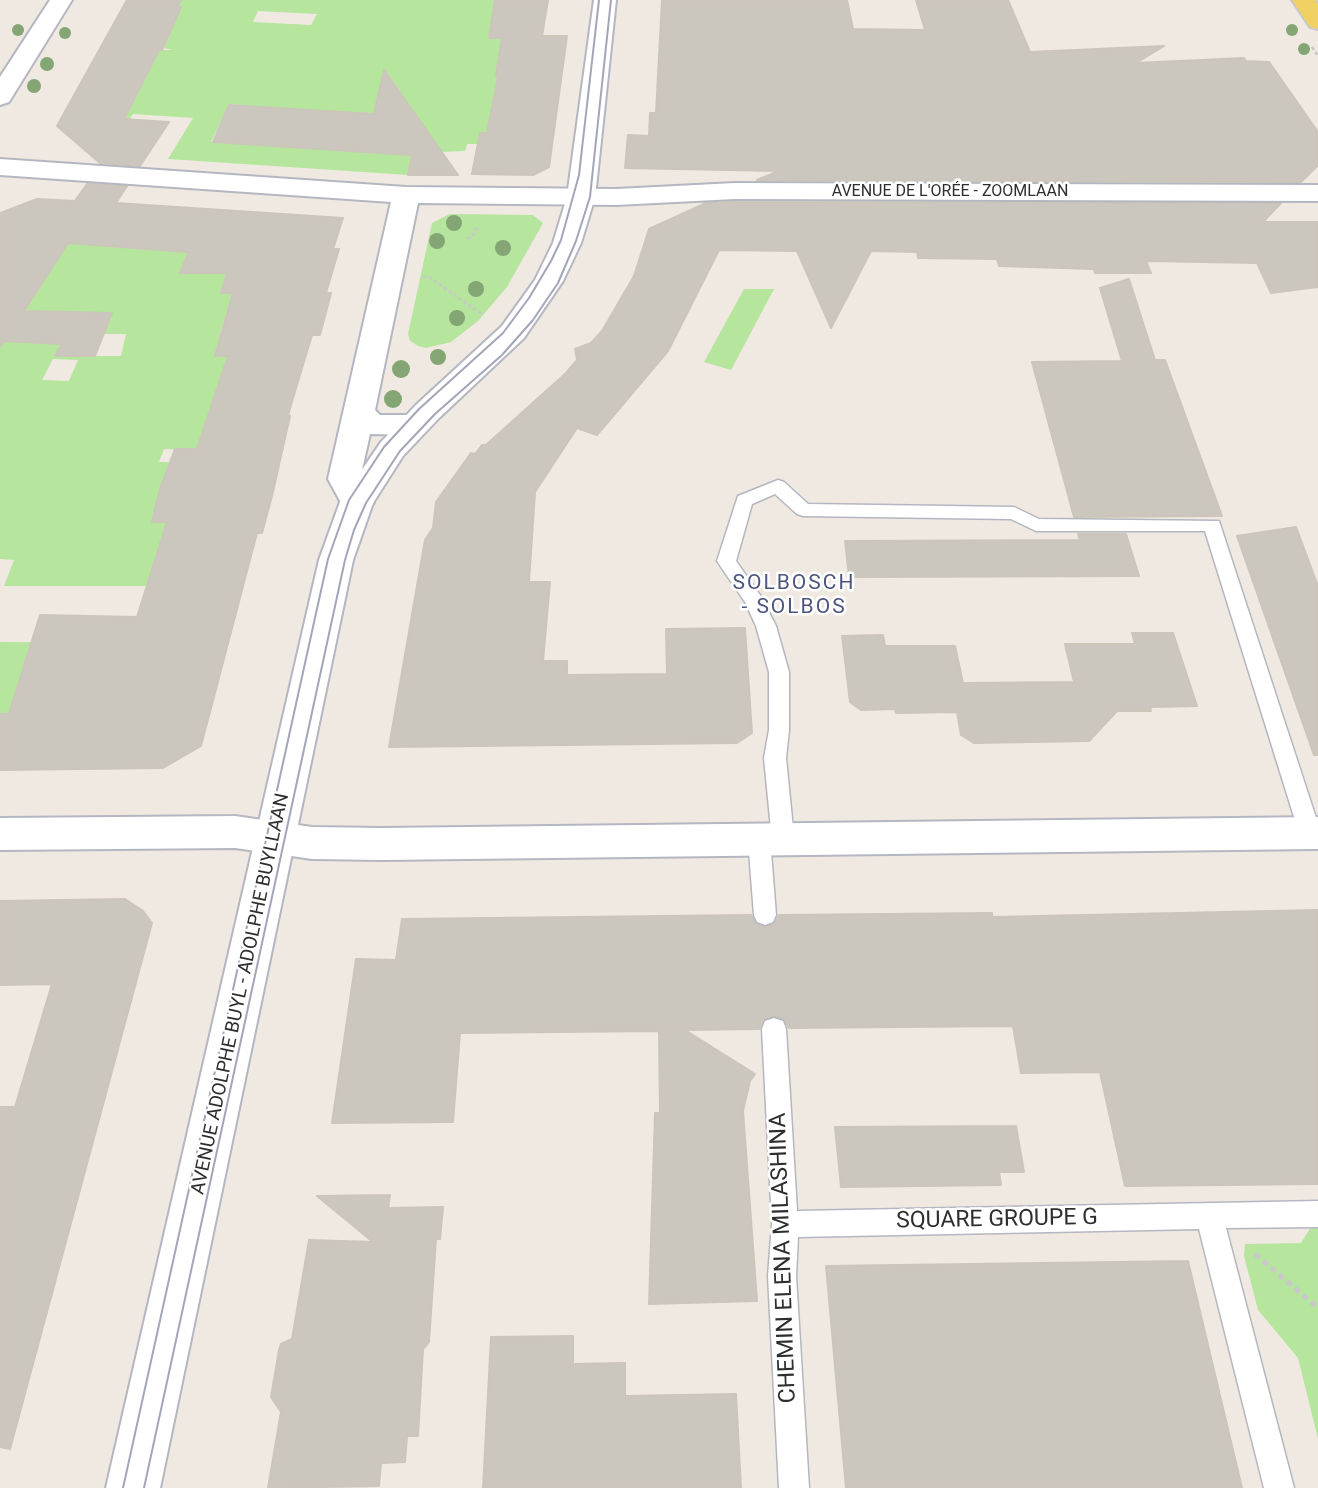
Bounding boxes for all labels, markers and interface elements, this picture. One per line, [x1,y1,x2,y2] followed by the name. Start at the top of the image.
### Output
[832,182,1068,202] street label: AVENUE DE L'ORÉE - ZOOMLAAN
[734,571,854,621] district label: SOLBOSCH - SOLBOS
[187,791,295,1197] street label: AVENUE ADOLPHE BUYL - ADOLPHE BUYLLAAN
[765,1112,803,1404] street label: CHEMIN ELENA MILASHINA
[896,1204,1098,1236] street label: SQUARE GROUPE G

